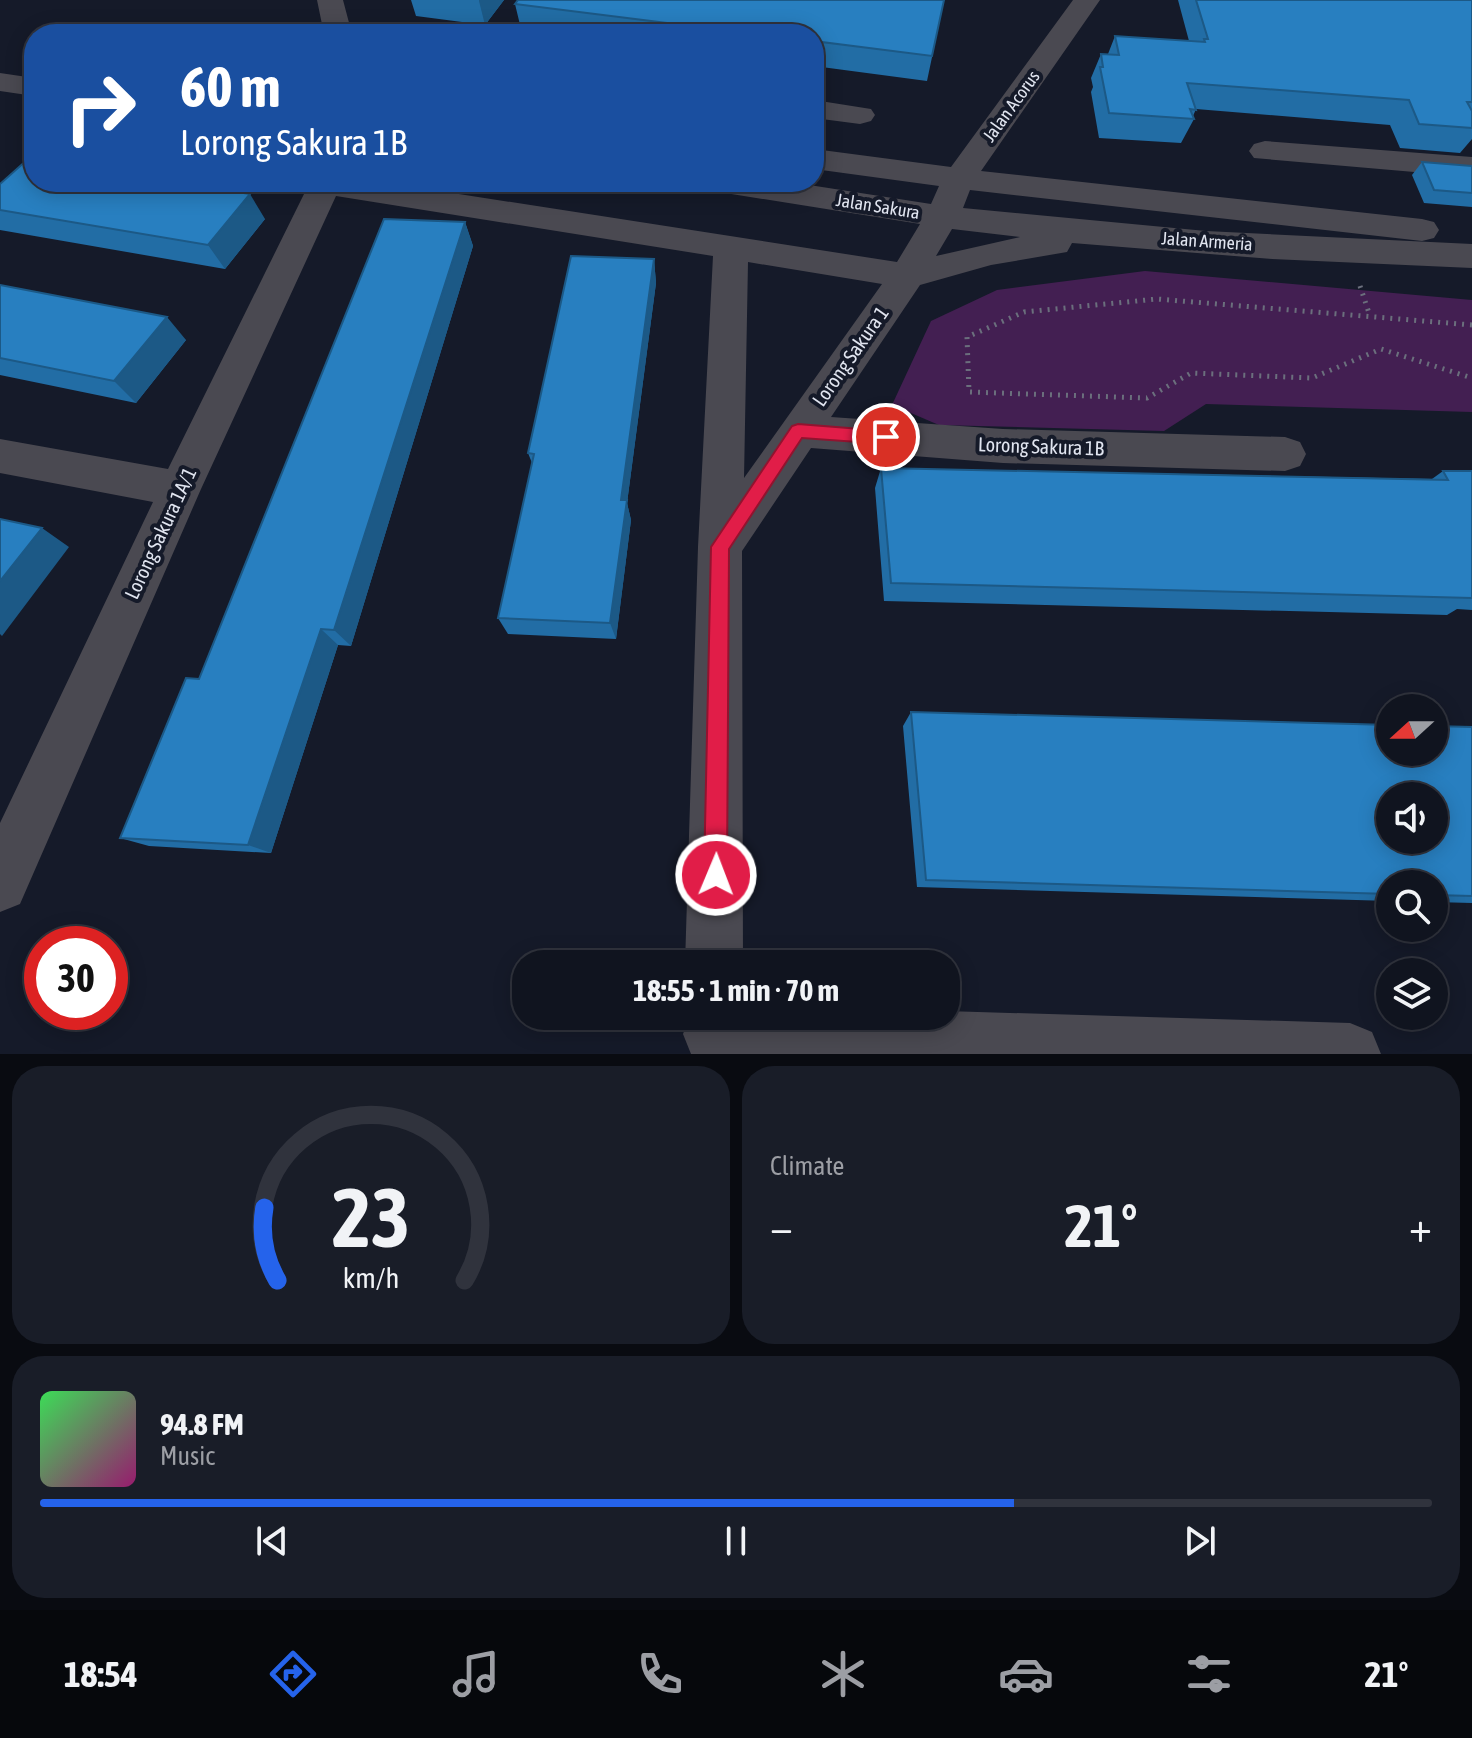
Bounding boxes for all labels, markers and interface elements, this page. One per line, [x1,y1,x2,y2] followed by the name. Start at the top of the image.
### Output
[180,55,281,119] text: 60 m
[48,56,152,160] icon: right
[978,66,1044,146] street label: Jalan Acorus
[180,121,407,163] text: Lorong Sakura 1B
[835,189,921,223] street label: Jalan Sakura
[1161,227,1253,255] street label: Jalan Armeria
[807,302,893,410] street label: Lorong Sakura 1
[852,403,920,471] pin
[864,415,908,459] icon: arrive
[978,432,1105,460] street label: Lorong Sakura 1B
[119,464,201,602] street label: Lorong Sakura 1A/1
[1376,694,1448,766] north arrow
[1376,694,1448,1030] map controls
[1376,782,1448,854] button: sound
[674,833,758,917] position arrow
[1376,870,1448,942] button: search
[24,926,128,1030] speed limit sign: 30
[1376,958,1448,1030] button: layers
[633,973,839,1007] text: 18:55 · 1 min · 70 m
[770,1151,844,1181] text: Climate
[332,1169,410,1265] text: 23
[1065,1191,1137,1260] text: 21°
[770,1201,793,1251] text: −
[1409,1201,1432,1251] text: +
[343,1261,399,1294] text: km/h
[160,1407,244,1441] text: 94.8 FM
[160,1441,215,1471] text: Music
[250,1519,294,1563] icon: previous
[714,1519,758,1563] icon: pause
[1178,1519,1222,1563] icon: next
[265,1646,321,1702] icon: directions
[448,1646,504,1702] icon: music
[632,1646,688,1702] icon: phone
[815,1646,871,1702] icon: climate
[998,1646,1054,1702] icon: car
[1181,1646,1237,1702] icon: filters
[64,1653,138,1695] text: 18:54
[1365,1653,1408,1695] text: 21°

